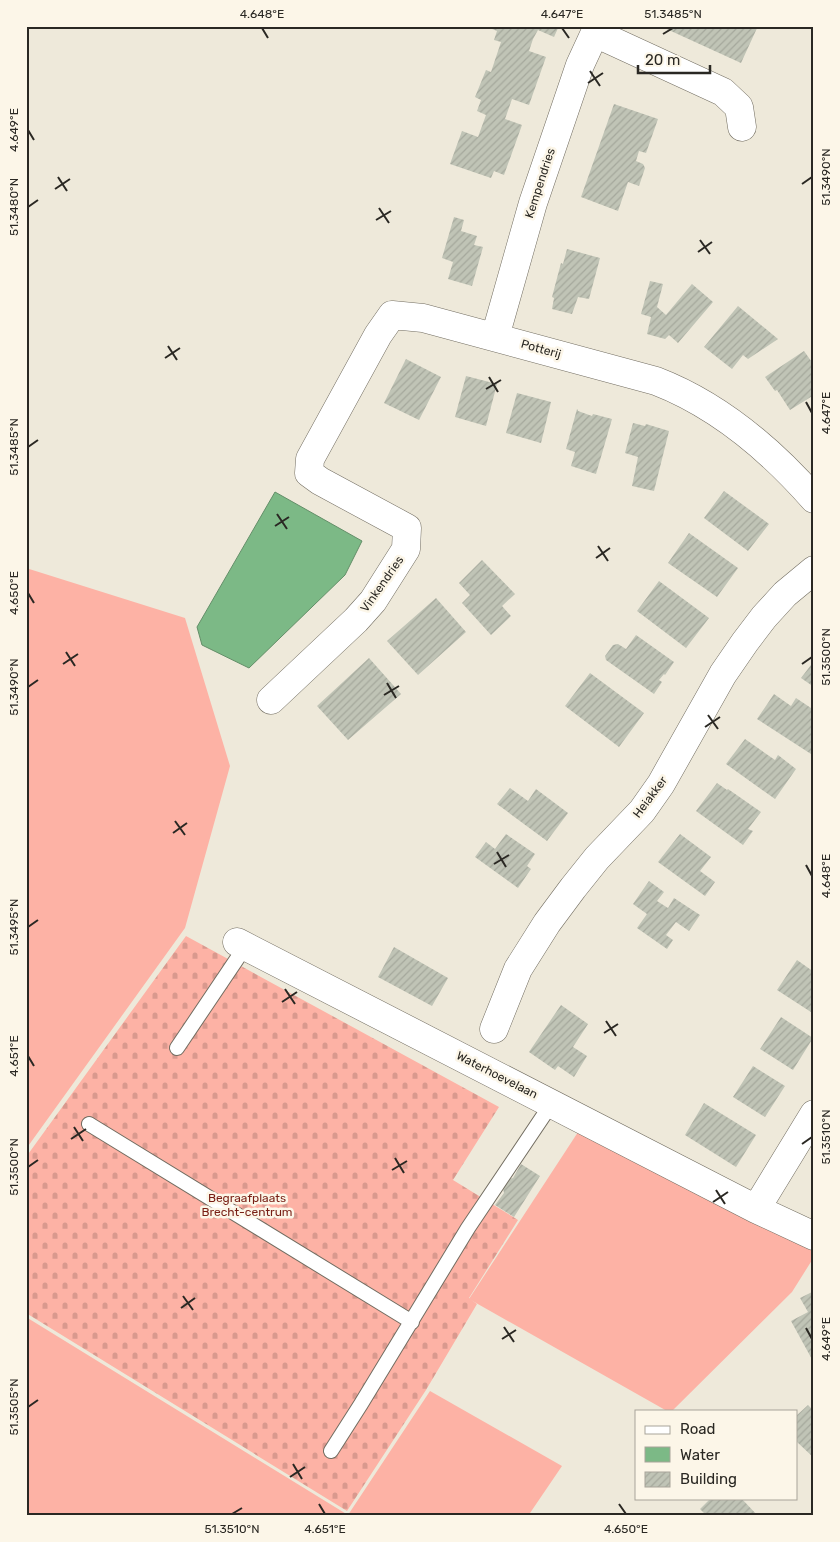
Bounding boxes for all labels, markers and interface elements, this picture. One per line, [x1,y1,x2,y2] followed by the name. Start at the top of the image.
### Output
[240,7,284,21] text: 4.648°E
[541,7,583,21] text: 4.647°E
[644,7,702,21] text: 51.3485°N
[638,42,710,74] scale bar
[645,51,680,69] text: 20 m
[7,108,21,152] text: 4.649°E
[522,146,558,220] street label: Kempendries
[819,148,833,206] text: 51.3490°N
[7,178,21,236] text: 51.3480°N
[519,337,563,361] street label: Potterij
[819,392,833,434] text: 4.647°E
[7,418,21,476] text: 51.3485°N
[358,553,406,615] street label: Vinkendries
[7,571,21,615] text: 4.650°E
[819,628,833,686] text: 51.3500°N
[7,658,21,716] text: 51.3490°N
[630,773,670,820] street label: Heiakker
[819,854,833,898] text: 4.648°E
[7,899,21,955] text: 51.3495°N
[7,1035,21,1077] text: 4.651°E
[454,1049,540,1101] street label: Waterhoevelaan
[819,1109,833,1165] text: 51.3510°N
[7,1138,21,1196] text: 51.3500°N
[201,1191,293,1219] park label: Begraafplaats Brecht-centrum
[819,1317,833,1361] text: 4.649°E
[7,1378,21,1436] text: 51.3505°N
[635,1410,798,1500] legend
[680,1420,716,1438] text: Road
[680,1446,720,1464] text: Water
[680,1470,737,1488] text: Building
[204,1522,260,1536] text: 51.3510°N
[304,1522,346,1536] text: 4.651°E
[604,1522,648,1536] text: 4.650°E

